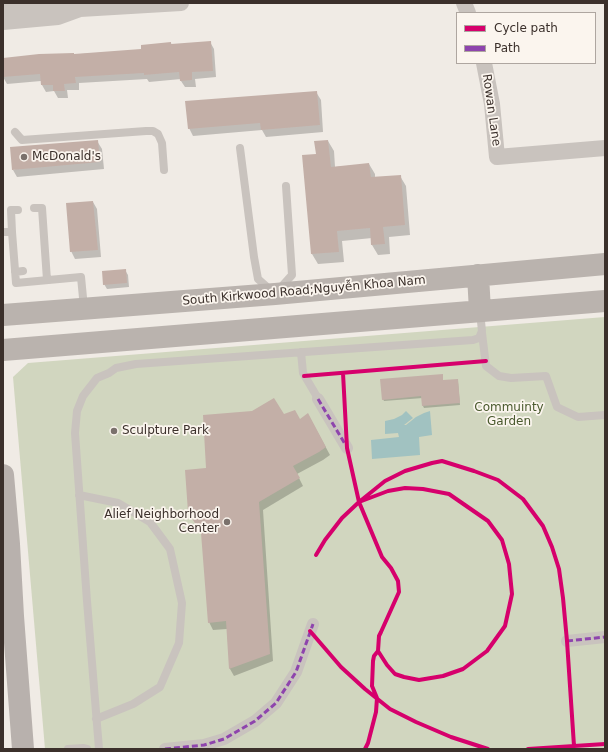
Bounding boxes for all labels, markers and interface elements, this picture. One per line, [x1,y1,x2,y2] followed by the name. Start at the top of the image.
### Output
[456,12,596,64] legend
[494,21,558,35] text: Cycle path
[494,41,520,55] text: Path
[479,73,503,147] street label: Rowan Lane
[32,150,101,164] place label: McDonald's
[19,152,29,162] marker: McDonald's
[182,273,426,309] street label: South Kirkwood Road;Nguyễn Khoa Nam
[474,401,544,429] park label: Commuinty Garden
[122,424,209,438] place label: Sculpture Park
[109,426,119,436] marker: Sculpture Park
[104,508,219,536] place label: Alief Neighborhood Center
[222,517,232,527] marker: Alief Neighborhood Center

